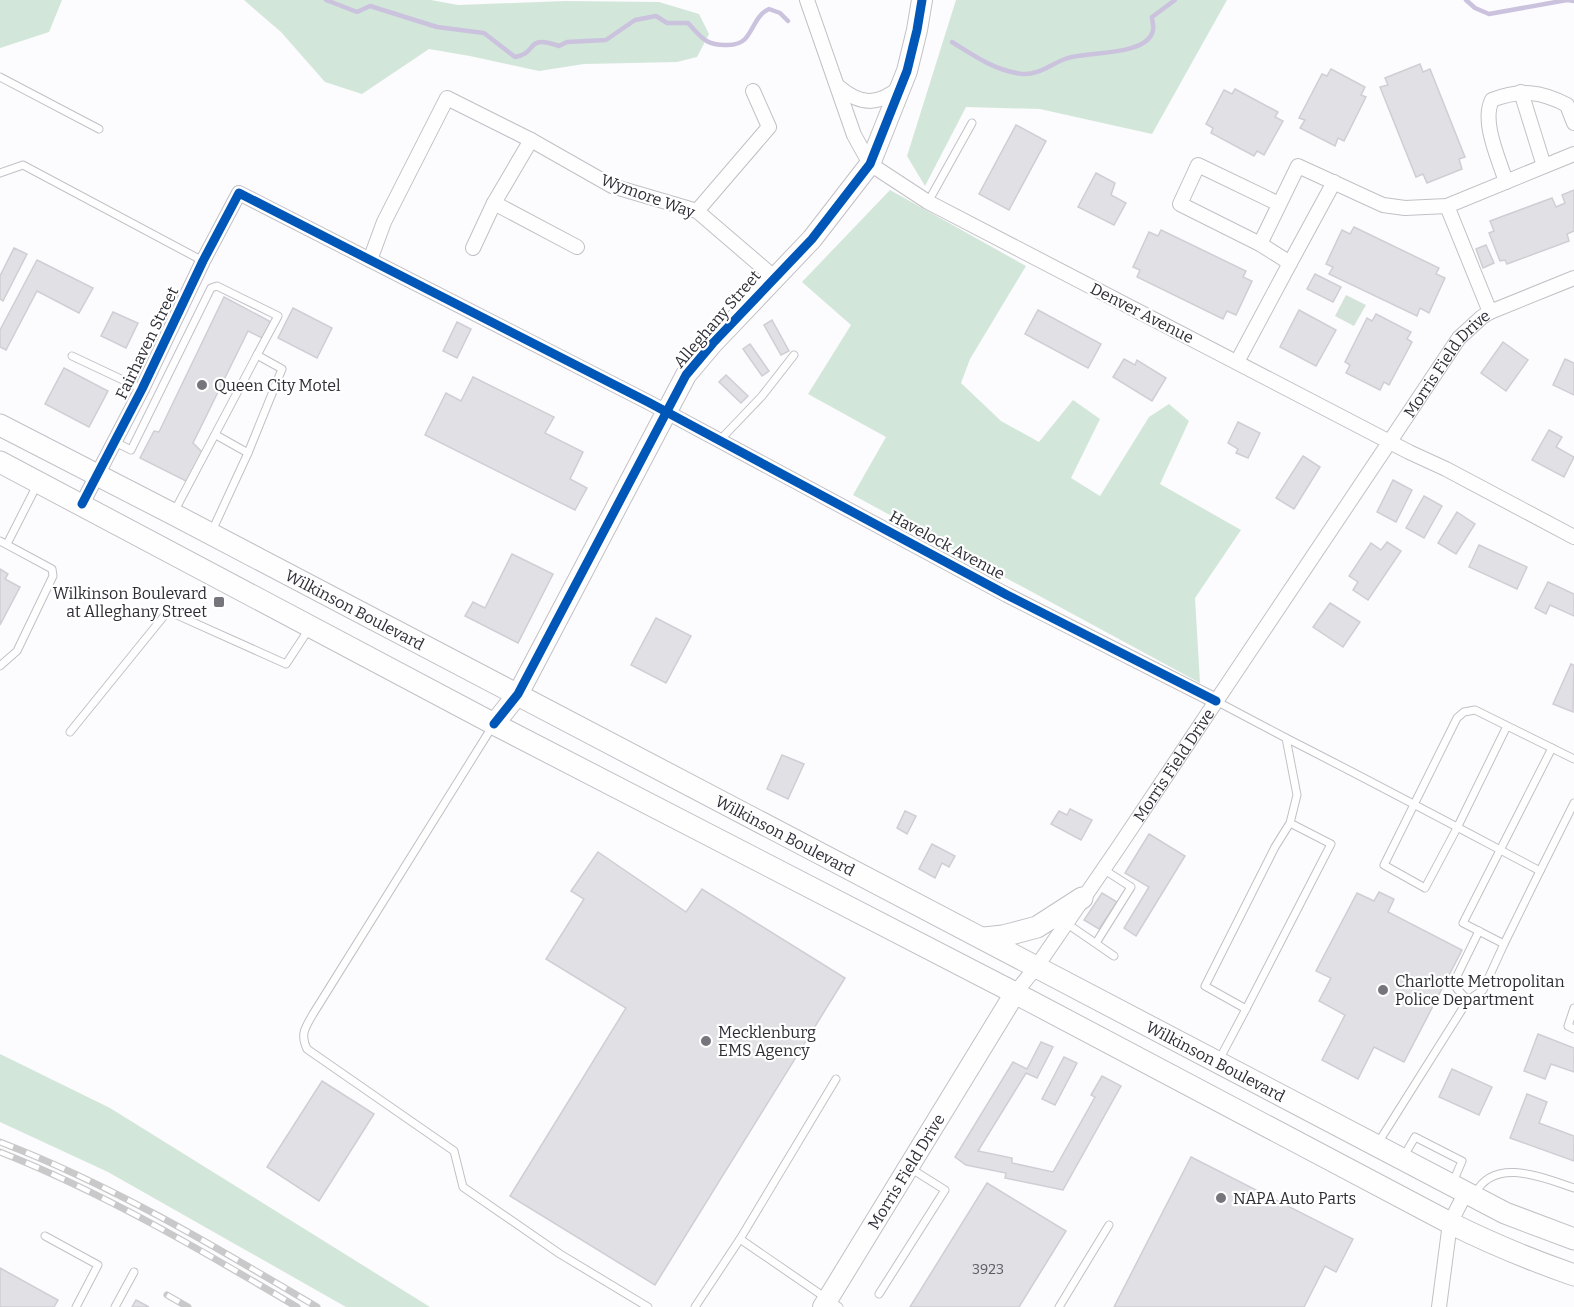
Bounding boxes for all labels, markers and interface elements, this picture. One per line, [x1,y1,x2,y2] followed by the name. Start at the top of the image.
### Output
[598,170,698,222] street label: Wymore Way
[669,266,765,372] street label: Alleghany Street
[1087,279,1197,347] street label: Denver Avenue
[112,284,182,402] street label: Fairhaven Street
[1399,305,1493,421] street label: Morris Field Drive
[214,376,341,395] place label: Queen City Motel
[195,378,209,392] marker: Queen City Motel
[886,507,1008,583] street label: Havelock Avenue
[282,565,428,654] street label: Wilkinson Boulevard
[53,584,208,621] place label: Wilkinson Boulevard at Alleghany Street
[212,595,226,609] marker: Wilkinson Boulevard at Alleghany Street
[1129,705,1218,825] street label: Morris Field Drive
[712,791,858,880] street label: Wilkinson Boulevard
[1395,972,1565,1009] place label: Charlotte Metropolitan Police Department
[1376,983,1390,997] marker: Charlotte Metropolitan Police Department
[1143,1017,1289,1106] street label: Wilkinson Boulevard
[718,1023,816,1060] place label: Mecklenburg EMS Agency
[699,1034,713,1048] marker: Mecklenburg EMS Agency
[864,1110,948,1232] street label: Morris Field Drive
[1233,1189,1356,1208] place label: NAPA Auto Parts
[1214,1191,1228,1205] marker: NAPA Auto Parts
[972,1261,1004,1278] house number: 3923

